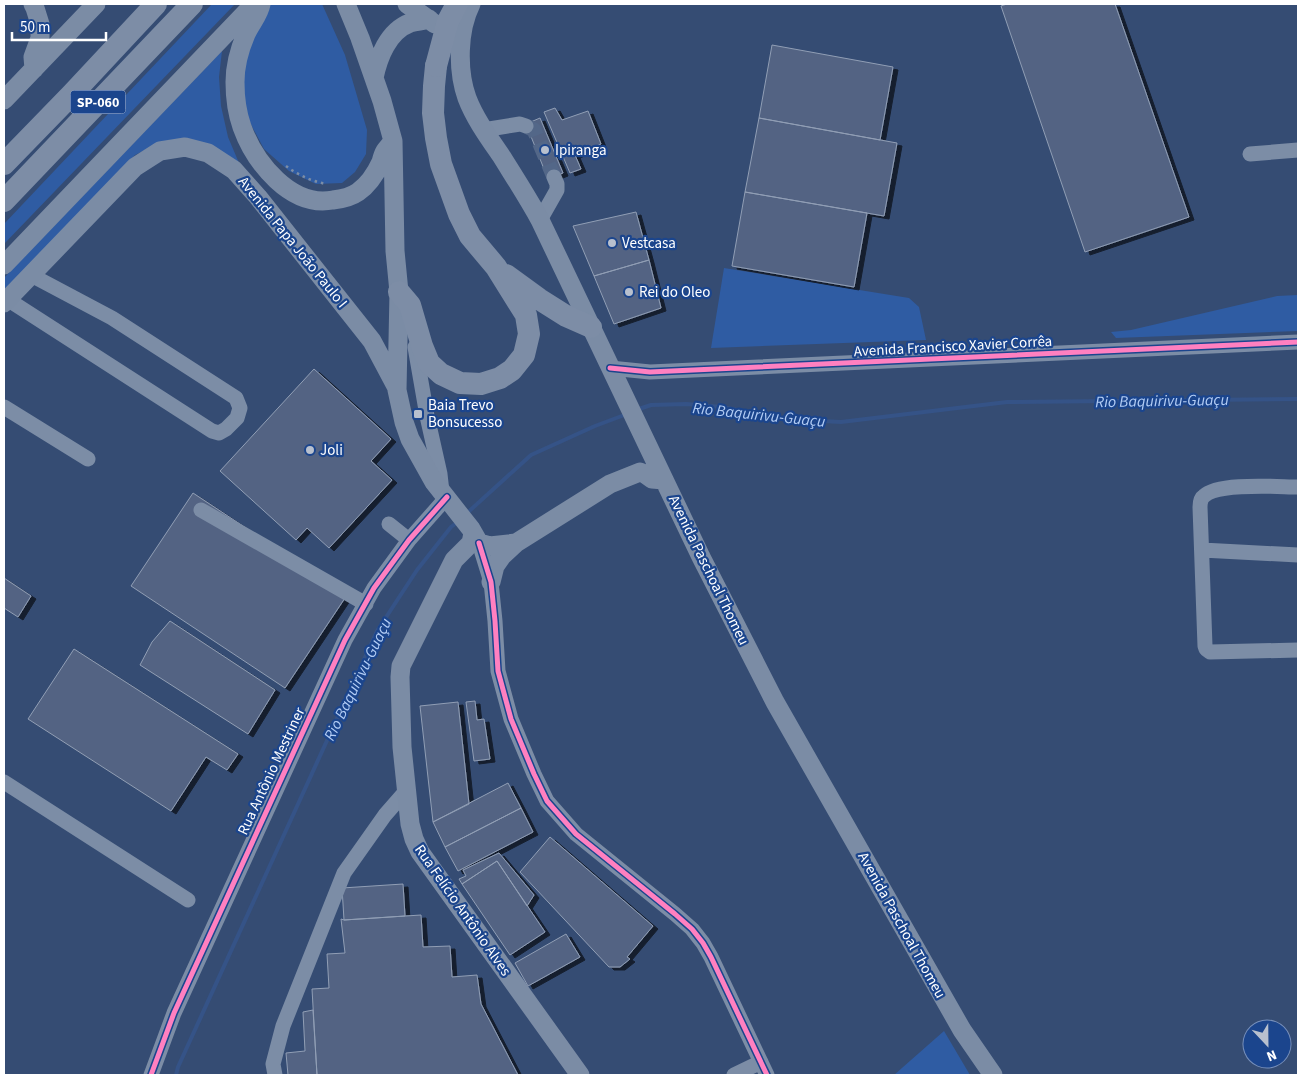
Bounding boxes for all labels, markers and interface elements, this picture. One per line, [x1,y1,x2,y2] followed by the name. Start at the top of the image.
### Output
[12,10,106,42] scale bar
[20,17,50,38] text: 50 m
[70,90,126,114] road number: SP-060
[555,140,606,161] place label: Ipiranga
[539,144,551,156] marker: Ipiranga
[233,172,352,312] street label: Avenida Papa João Paulo I
[622,233,676,254] place label: Vestcasa
[606,237,618,249] marker: Vestcasa
[639,282,710,303] place label: Rei do Oleo
[623,286,635,298] marker: Rei do Oleo
[853,331,1053,362] street label: Avenida Francisco Xavier Corrêa
[1095,389,1229,413] water label: Rio Baquirivu-Guaçu
[428,395,502,433] place label: Baia Trevo Bonsucesso
[691,397,827,433] water label: Rio Baquirivu-Guaçu
[412,408,424,420] marker: Baia Trevo Bonsucesso
[320,440,343,461] place label: Joli
[304,444,316,456] marker: Joli
[663,492,754,649] street label: Avenida Paschoal Thomeu
[319,615,397,744] water label: Rio Baquirivu-Guaçu
[233,703,311,839] street label: Rua Antônio Mestriner
[409,840,516,980] street label: Rua Felício Antônio Alves
[852,848,951,1002] street label: Avenida Paschoal Thomeu
[1242,1019,1292,1069] north arrow
[1263,1044,1280,1066] text: N

